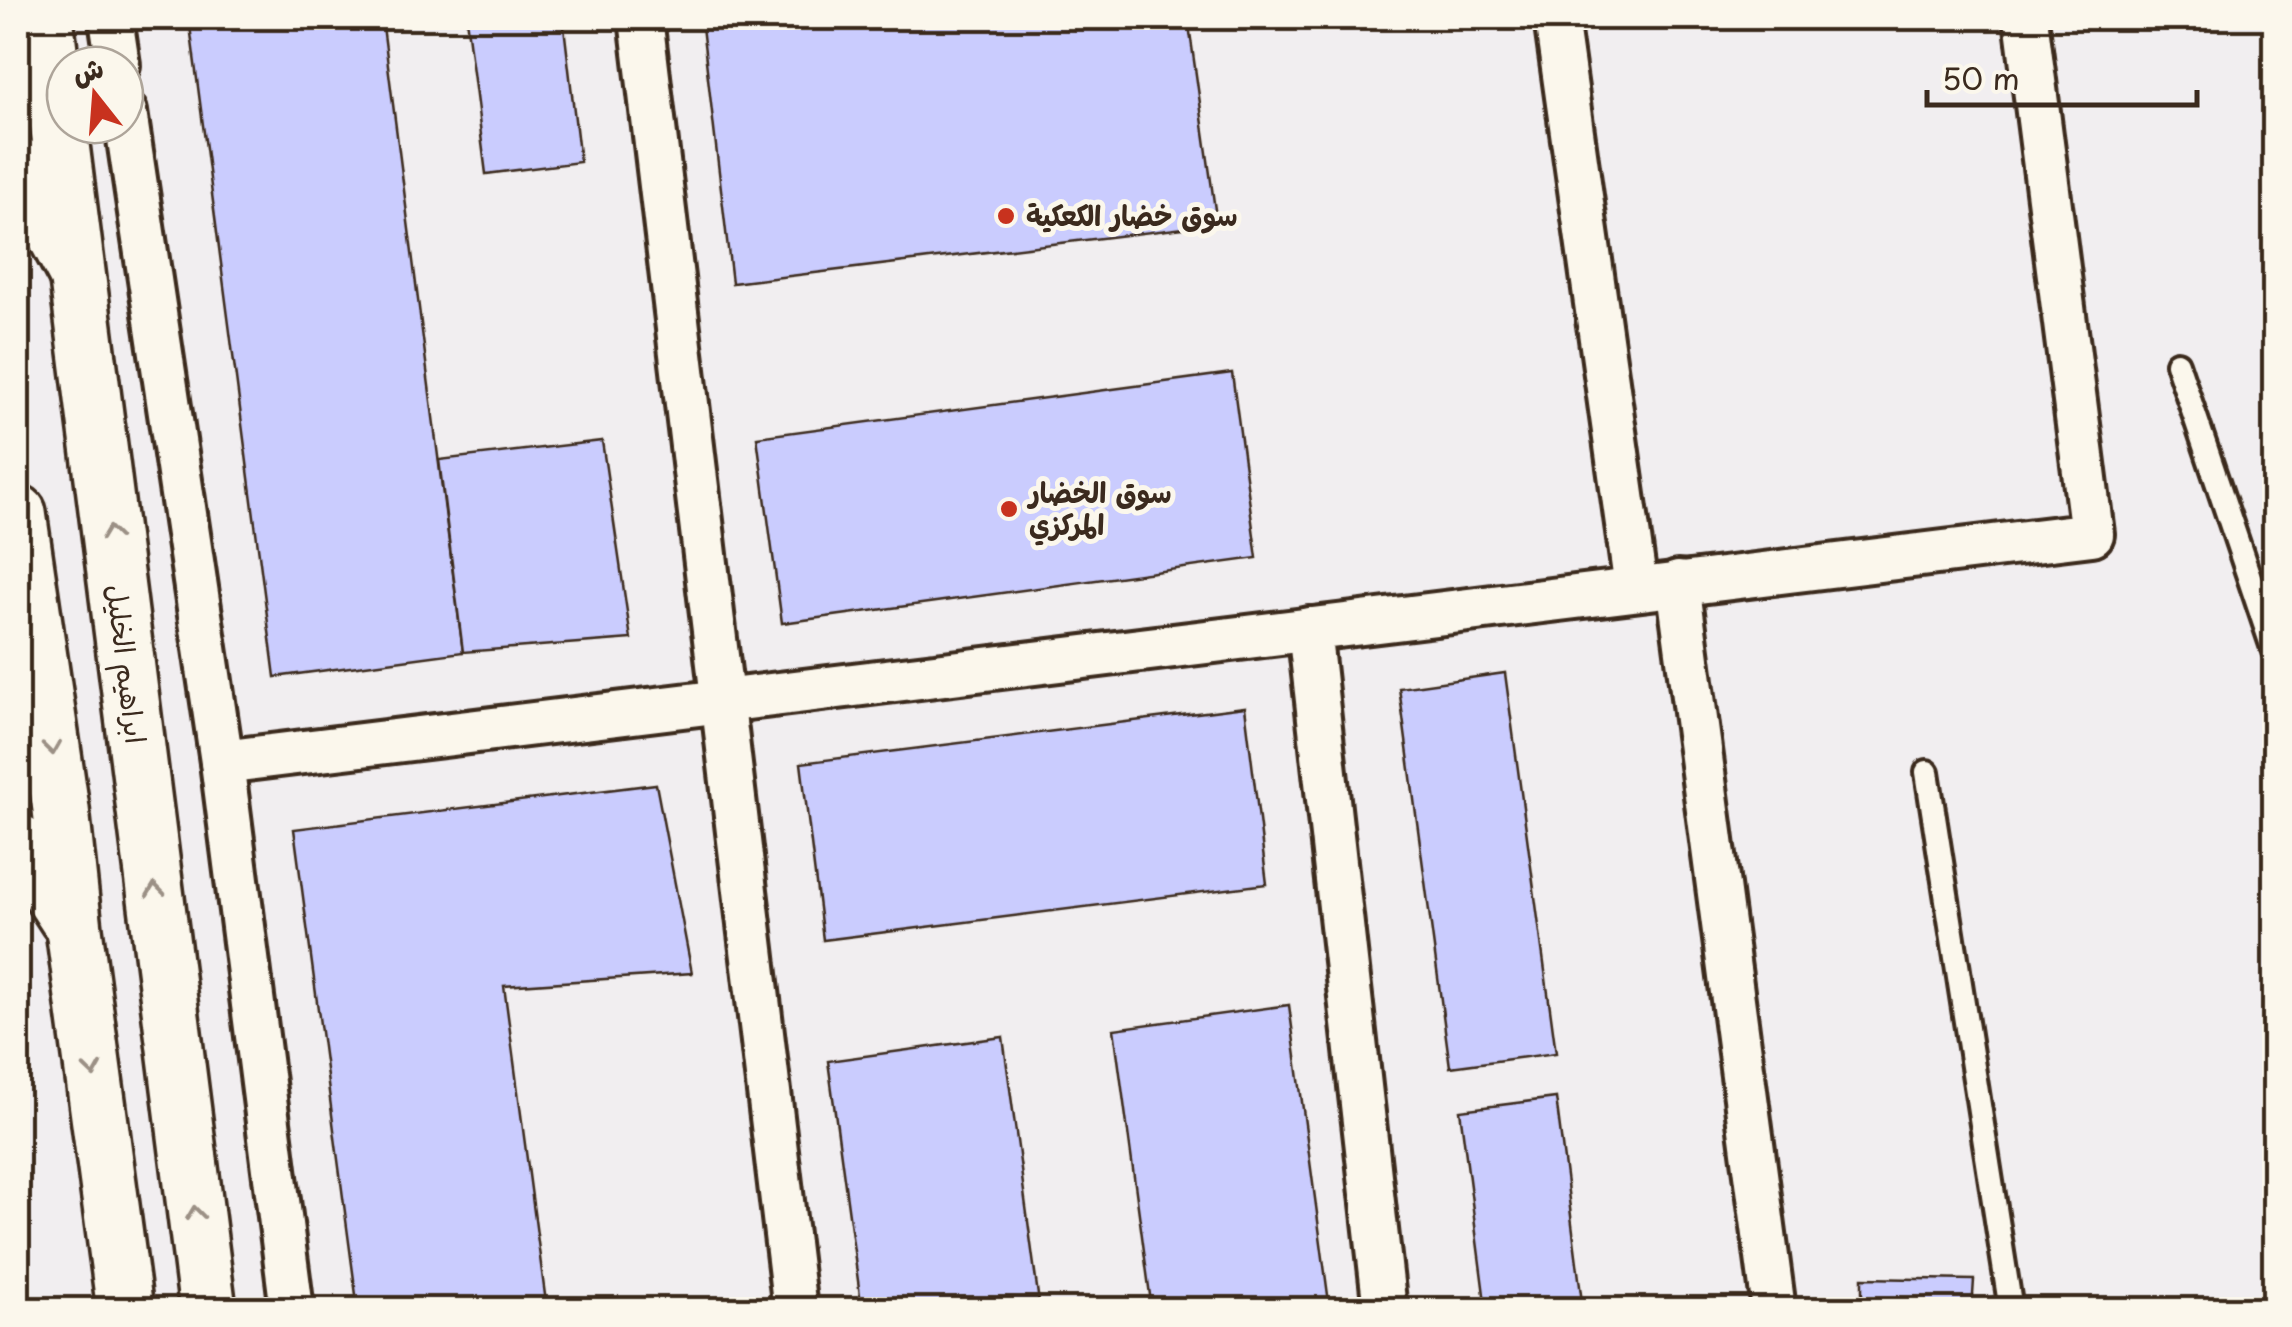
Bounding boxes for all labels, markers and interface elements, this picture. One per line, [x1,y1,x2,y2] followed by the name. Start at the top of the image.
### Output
[45,45,145,145] north arrow
[66,45,108,95] text: ش
[1927,45,2197,107] scale bar
[1942,55,2020,100] text: 50 m
[1026,193,1238,236] place label: سوق خضار الكعكية
[995,205,1017,227] marker: سوق خضار الكعكية
[1026,470,1172,546] place label: سوق الخضار المركزي
[998,498,1020,520] marker: سوق الخضار المركزي
[100,525,121,542] one-way arrow
[94,582,159,746] street label: ابراهيم الخليل
[41,740,62,756] one-way arrow
[145,882,166,899] one-way arrow
[81,1062,102,1079] one-way arrow
[186,1204,207,1221] one-way arrow

